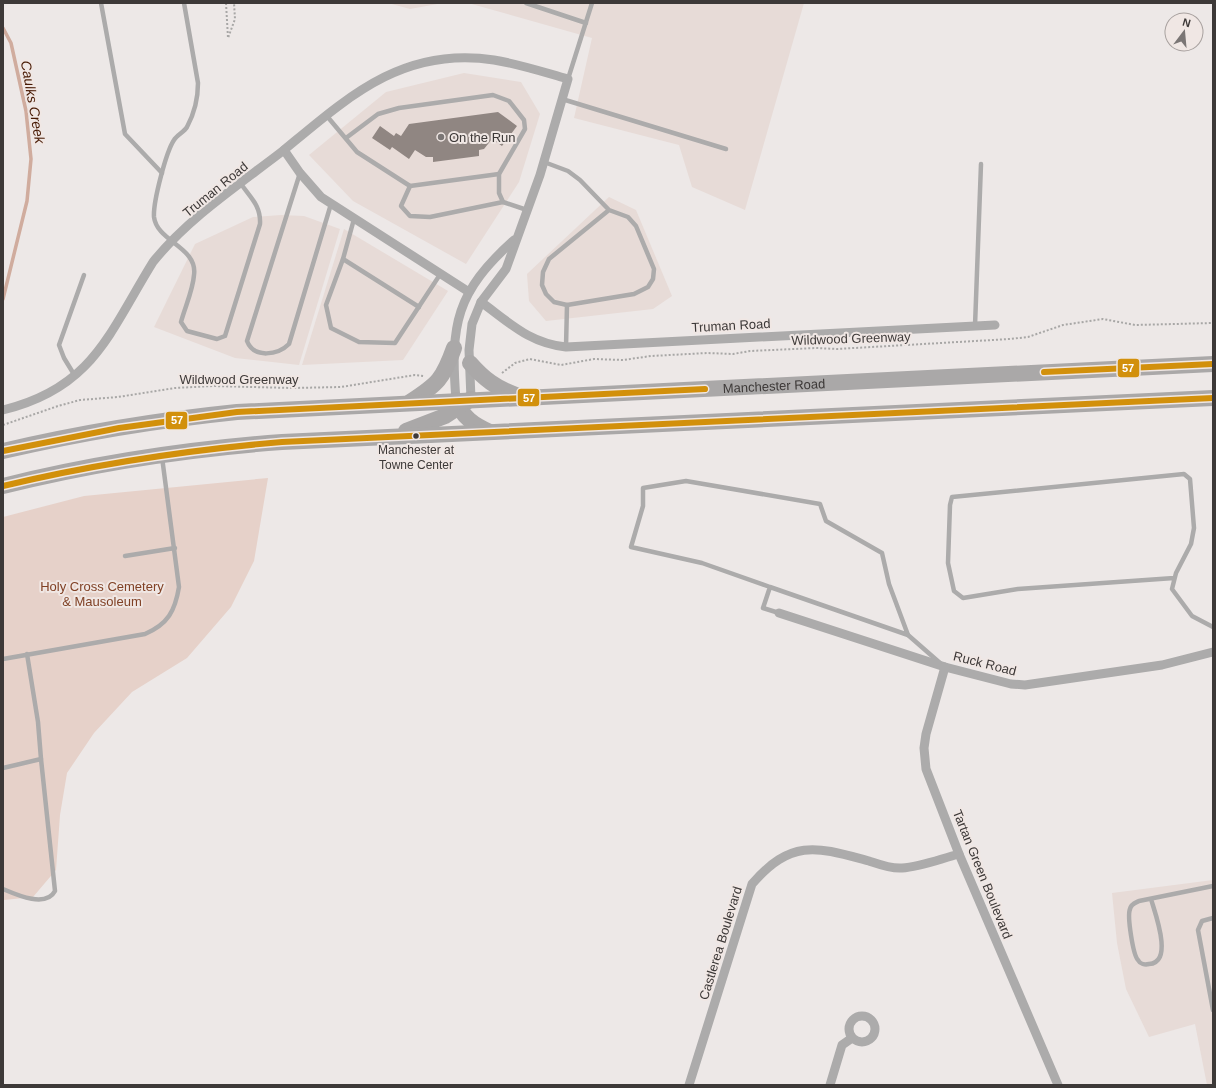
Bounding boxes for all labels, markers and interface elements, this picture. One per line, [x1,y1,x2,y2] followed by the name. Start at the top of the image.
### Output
[1164,12,1204,52] north arrow
[1181,16,1192,29] text: N
[18,59,48,146] water label: Caulks Creek
[449,130,516,145] place label: On the Run
[436,132,446,142] marker: On the Run
[180,159,251,220] street label: Truman Road
[691,316,771,335] street label: Truman Road
[791,329,911,348] street label: Wildwood Greenway
[1117,358,1140,378] line badge: 57
[1122,362,1134,374] text: 57
[179,372,299,387] street label: Wildwood Greenway
[722,376,826,396] street label: Manchester Road
[517,388,540,407] line badge: 57
[523,392,535,404] text: 57
[165,411,188,430] line badge: 57
[171,414,183,426] text: 57
[411,431,421,441] marker: Manchester at Towne Center
[378,443,455,472] place label: Manchester at Towne Center
[40,579,164,609] park label: Holy Cross Cemetery & Mausoleum
[952,648,1018,679] street label: Ruck Road
[950,807,1015,941] street label: Tartan Green Boulevard
[696,885,745,1002] street label: Castlerea Boulevard

